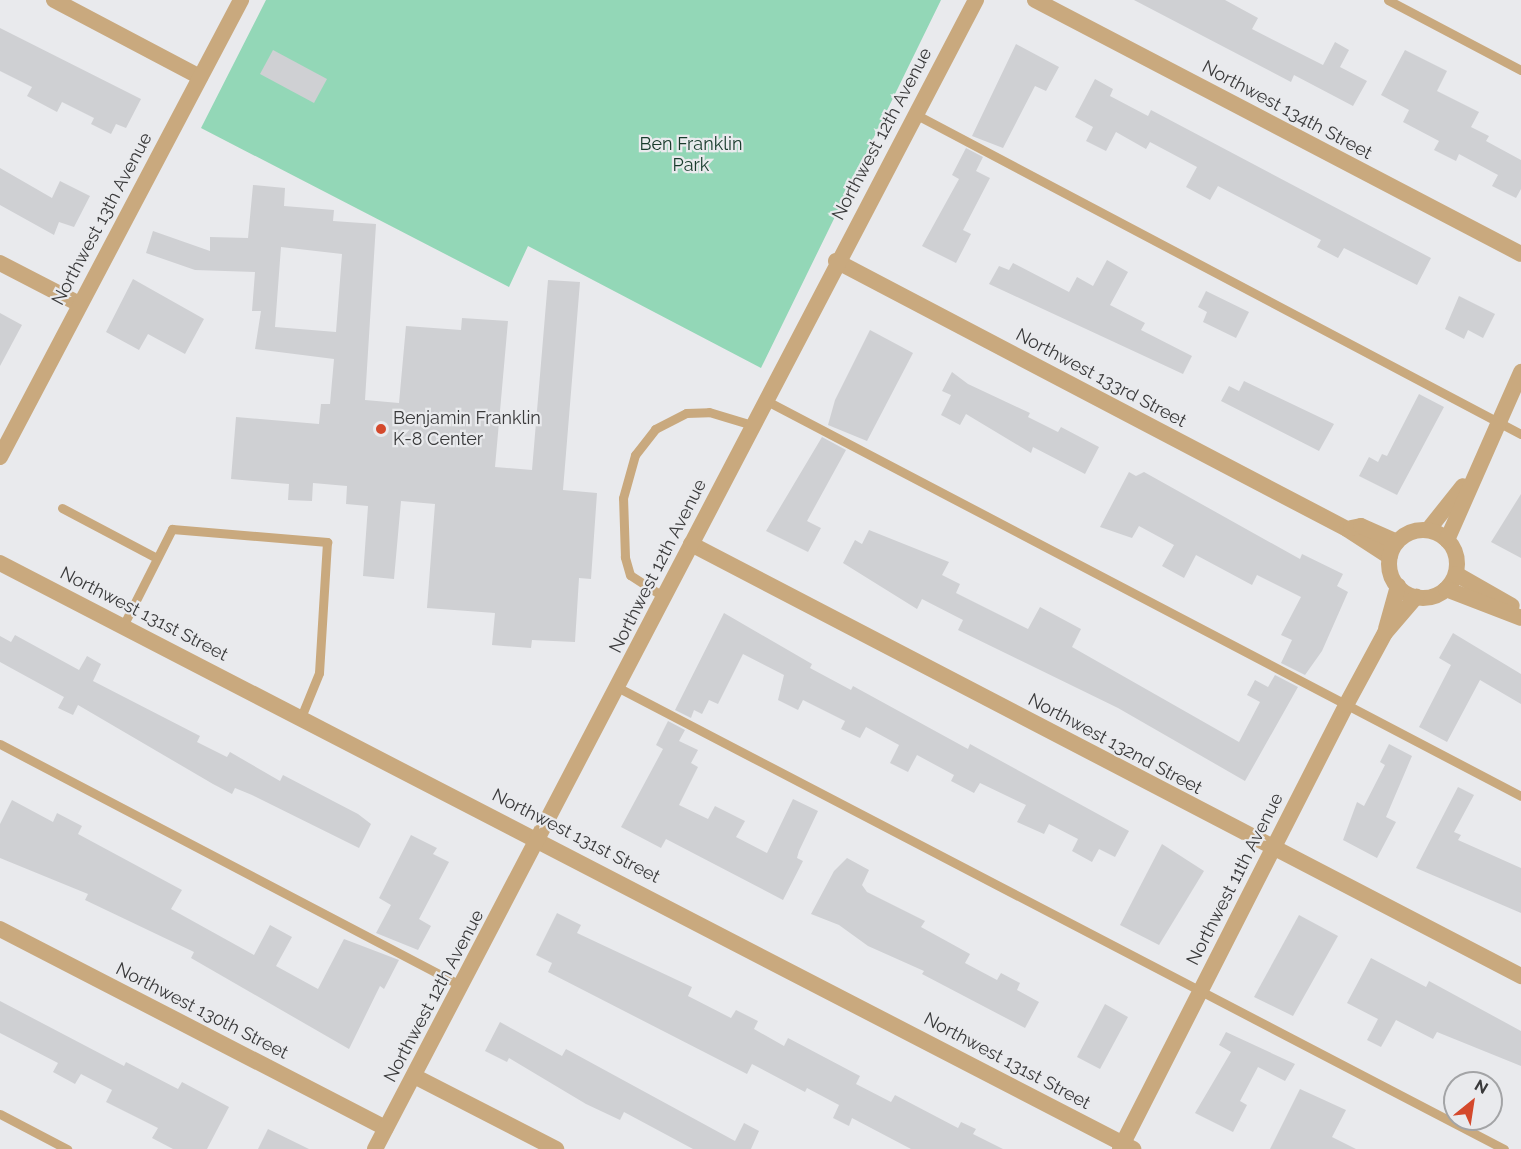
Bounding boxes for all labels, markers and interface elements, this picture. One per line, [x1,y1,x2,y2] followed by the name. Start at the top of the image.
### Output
[827,44,937,224] street label: Northwest 12th Avenue
[1198,56,1376,164] street label: Northwest 134th Street
[47,129,157,309] street label: Northwest 13th Avenue
[640,134,742,176] park label: Ben Franklin Park
[1012,324,1190,432] street label: Northwest 133rd Street
[393,408,541,450] place label: Benjamin Franklin K-8 Center
[374,422,388,436] marker: Benjamin Franklin K-8 Center
[605,475,711,657] street label: Northwest 12th Avenue
[56,562,232,666] street label: Northwest 131st Street
[1024,689,1206,799] street label: Northwest 132nd Street
[488,784,664,888] street label: Northwest 131st Street
[1182,789,1288,969] street label: Northwest 11th Avenue
[379,906,489,1086] street label: Northwest 12th Avenue
[112,958,292,1064] street label: Northwest 130th Street
[920,1008,1094,1114] street label: Northwest 131st Street
[1443,1071,1503,1131] north arrow
[1471,1075,1491,1098] text: N

